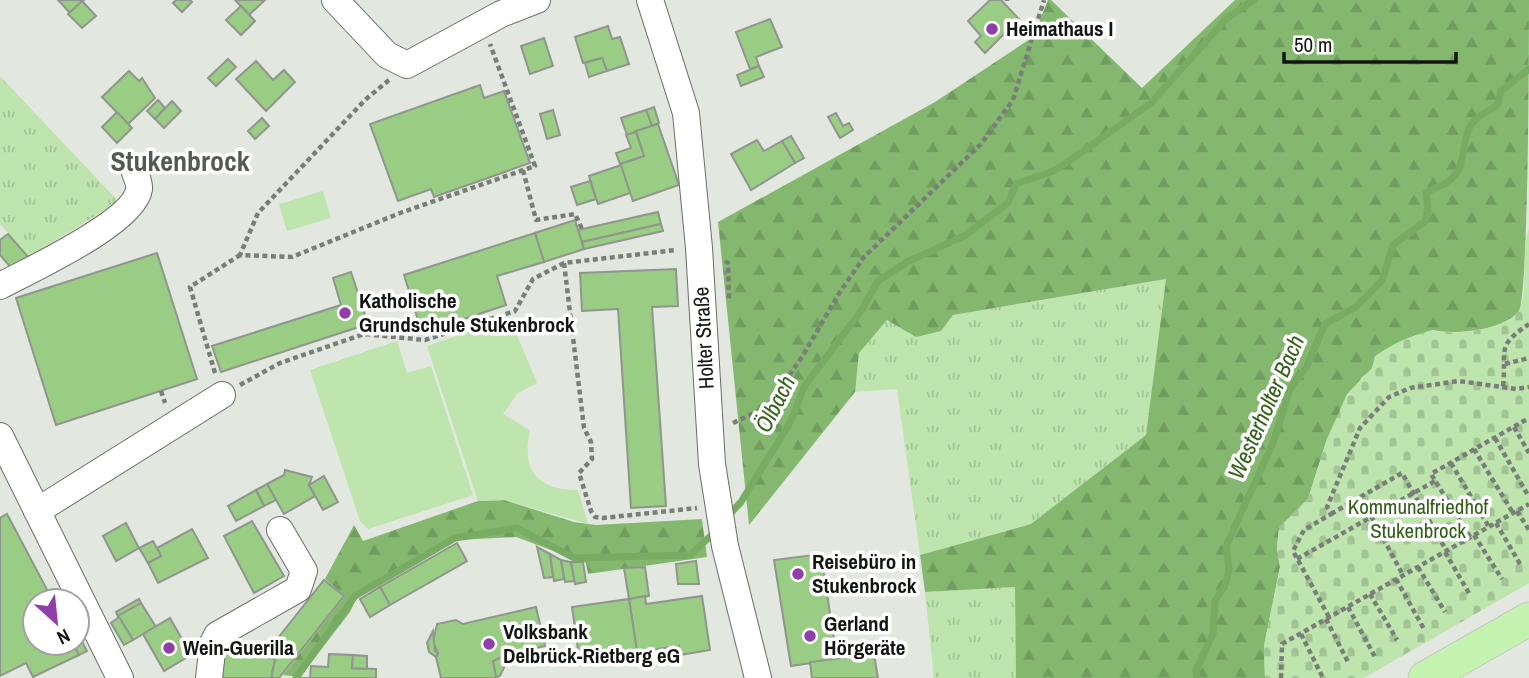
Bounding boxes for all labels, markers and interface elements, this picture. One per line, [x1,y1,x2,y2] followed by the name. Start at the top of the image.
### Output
[1006,14,1113,43] place label: Heimathaus I
[984,21,1000,37] marker: Heimathaus I
[1284,21,1456,65] scale bar
[1294,30,1332,59] text: 50 m
[110,142,250,180] district label: Stukenbrock
[359,286,575,339] place label: Katholische Grundschule Stukenbrock
[686,286,721,390] street label: Holter Straße
[337,305,353,321] marker: Katholische Grundschule Stukenbrock
[1220,330,1311,484] water label: Westerholter Bach
[747,370,802,437] water label: Ölbach
[1348,492,1489,545] park label: Kommunalfriedhof Stukenbrock
[812,547,917,600] place label: Reisebüro in Stukenbrock
[790,566,806,582] marker: Reisebüro in Stukenbrock
[21,587,91,657] north arrow
[824,609,905,662] place label: Gerland Hörgeräte
[503,617,680,670] place label: Volksbank Delbrück-Rietberg eG
[53,623,75,651] text: N
[802,628,818,644] marker: Gerland Hörgeräte
[183,633,294,662] place label: Wein-Guerilla
[481,636,497,652] marker: Volksbank Delbrück-Rietberg eG
[161,640,177,656] marker: Wein-Guerilla

